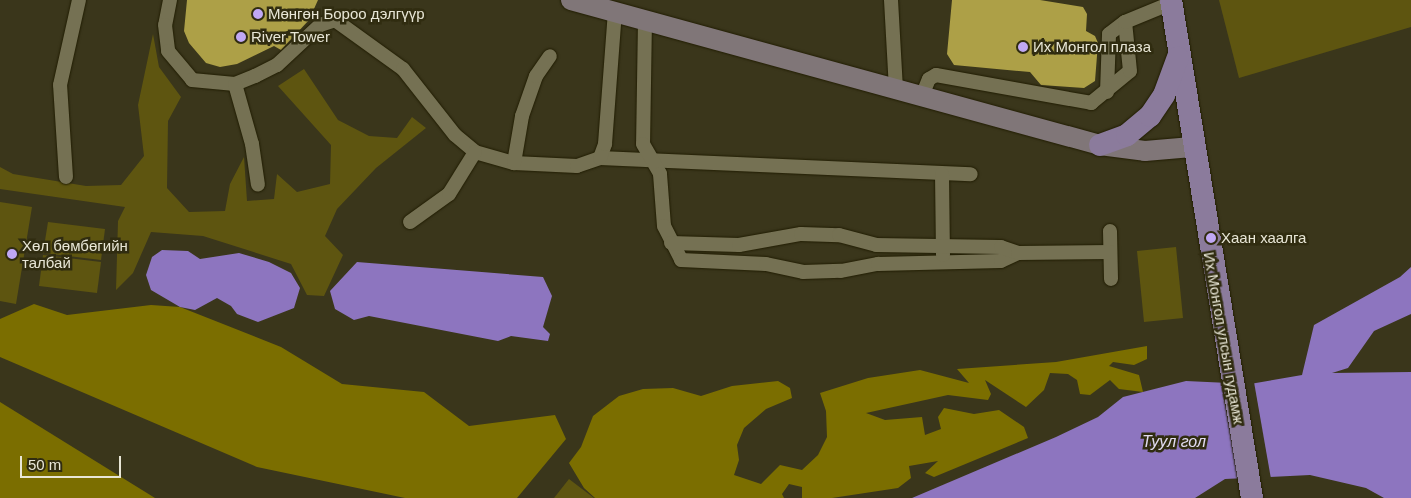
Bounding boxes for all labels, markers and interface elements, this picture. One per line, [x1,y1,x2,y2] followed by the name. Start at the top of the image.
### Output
[268,5,425,23] place label: Мөнгөн Бороо дэлгүүр
[252,8,264,20] marker: Мөнгөн Бороо дэлгүүр
[251,28,330,46] place label: River Tower
[235,31,247,43] marker: River Tower
[1033,38,1151,56] place label: Их Монгол плаза
[1017,41,1029,53] marker: Их Монгол плаза
[1221,229,1306,247] place label: Хаан хаалга
[1205,232,1217,244] marker: Хаан хаалга
[22,236,128,271] place label: Хөл бөмбөгийн талбай
[6,248,18,260] marker: Хөл бөмбөгийн талбай
[1200,251,1248,425] street label: Их Монгол улсын гудамж
[1142,432,1206,452] water label: Туул гол
[22,446,124,478] scale bar
[28,456,61,473] text: 50 m

